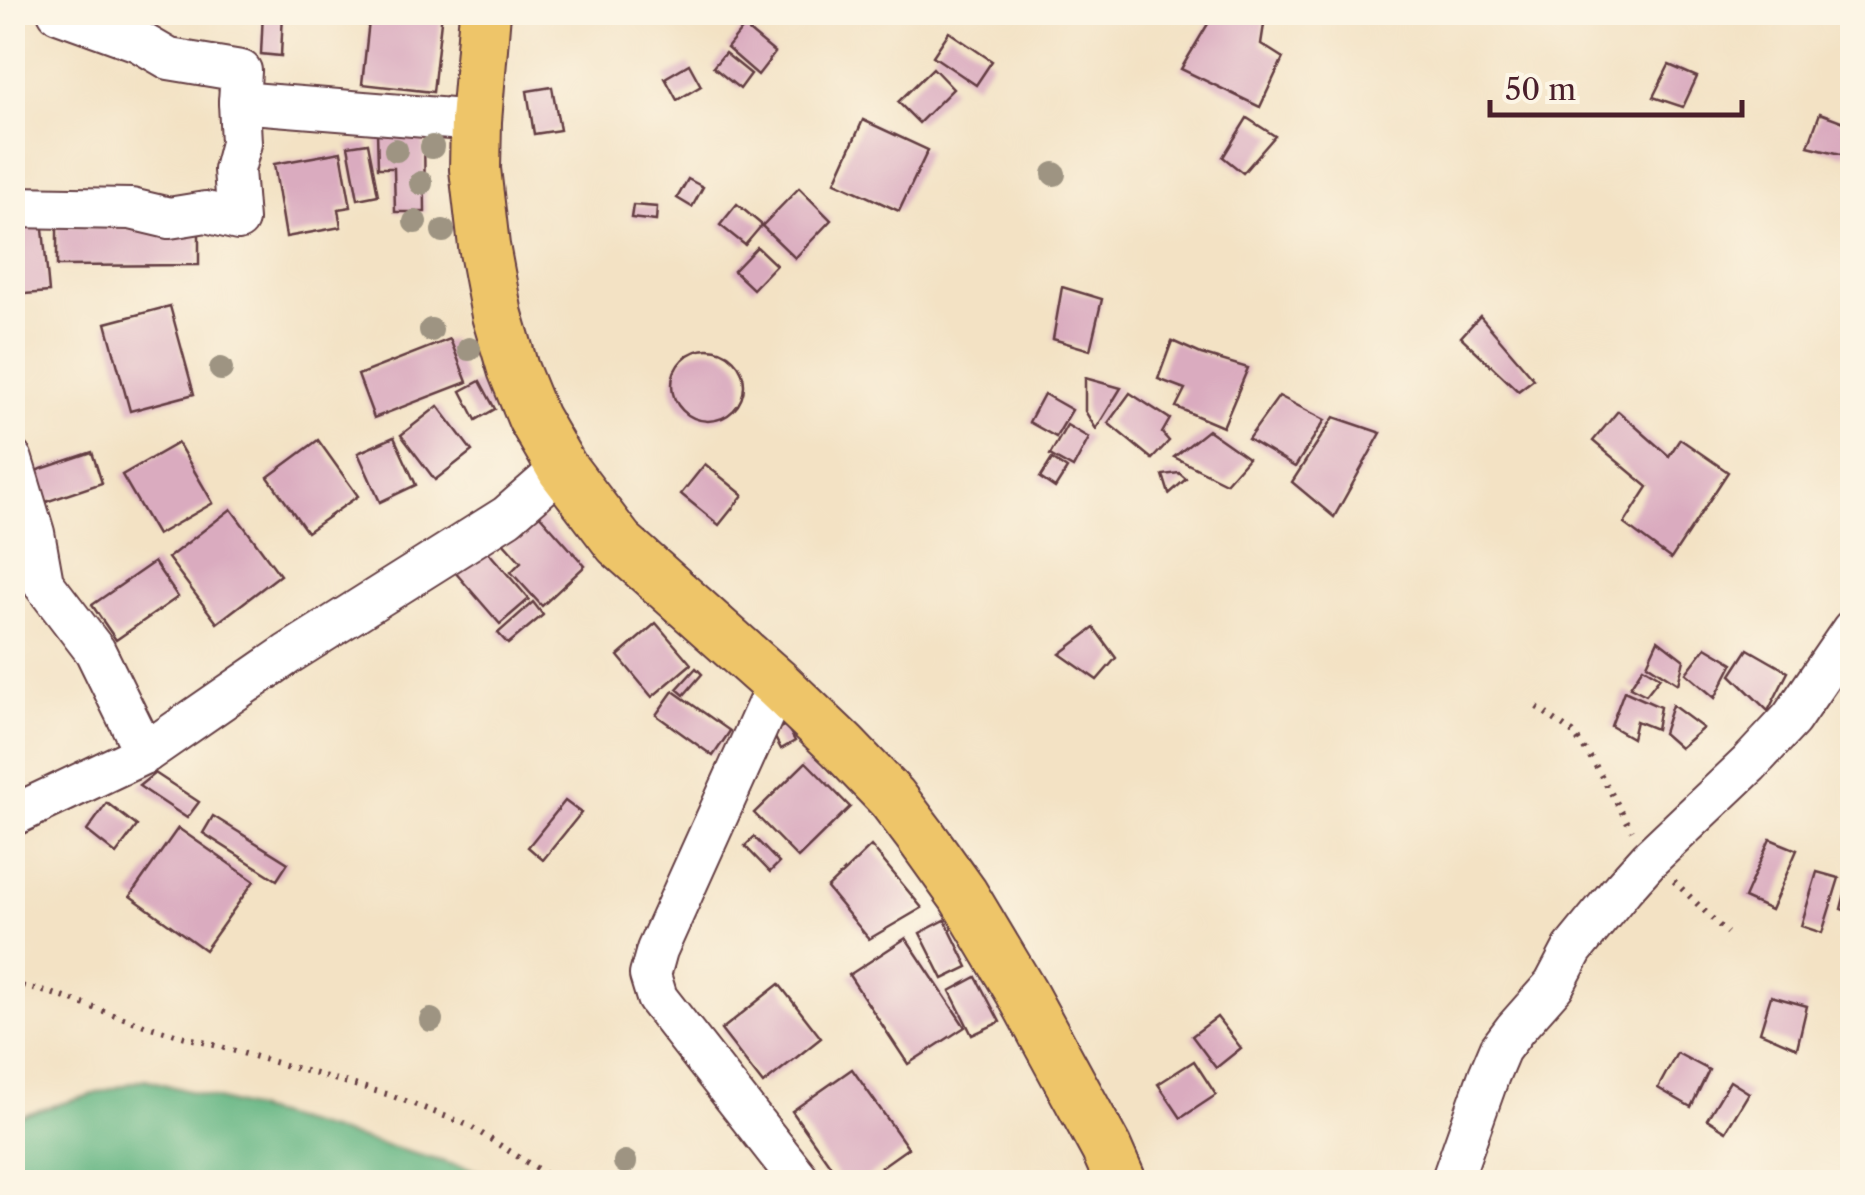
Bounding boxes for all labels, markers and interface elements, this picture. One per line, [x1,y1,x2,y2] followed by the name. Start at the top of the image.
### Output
[1490,55,1742,117] scale bar
[1505,71,1576,108] text: 50 m

